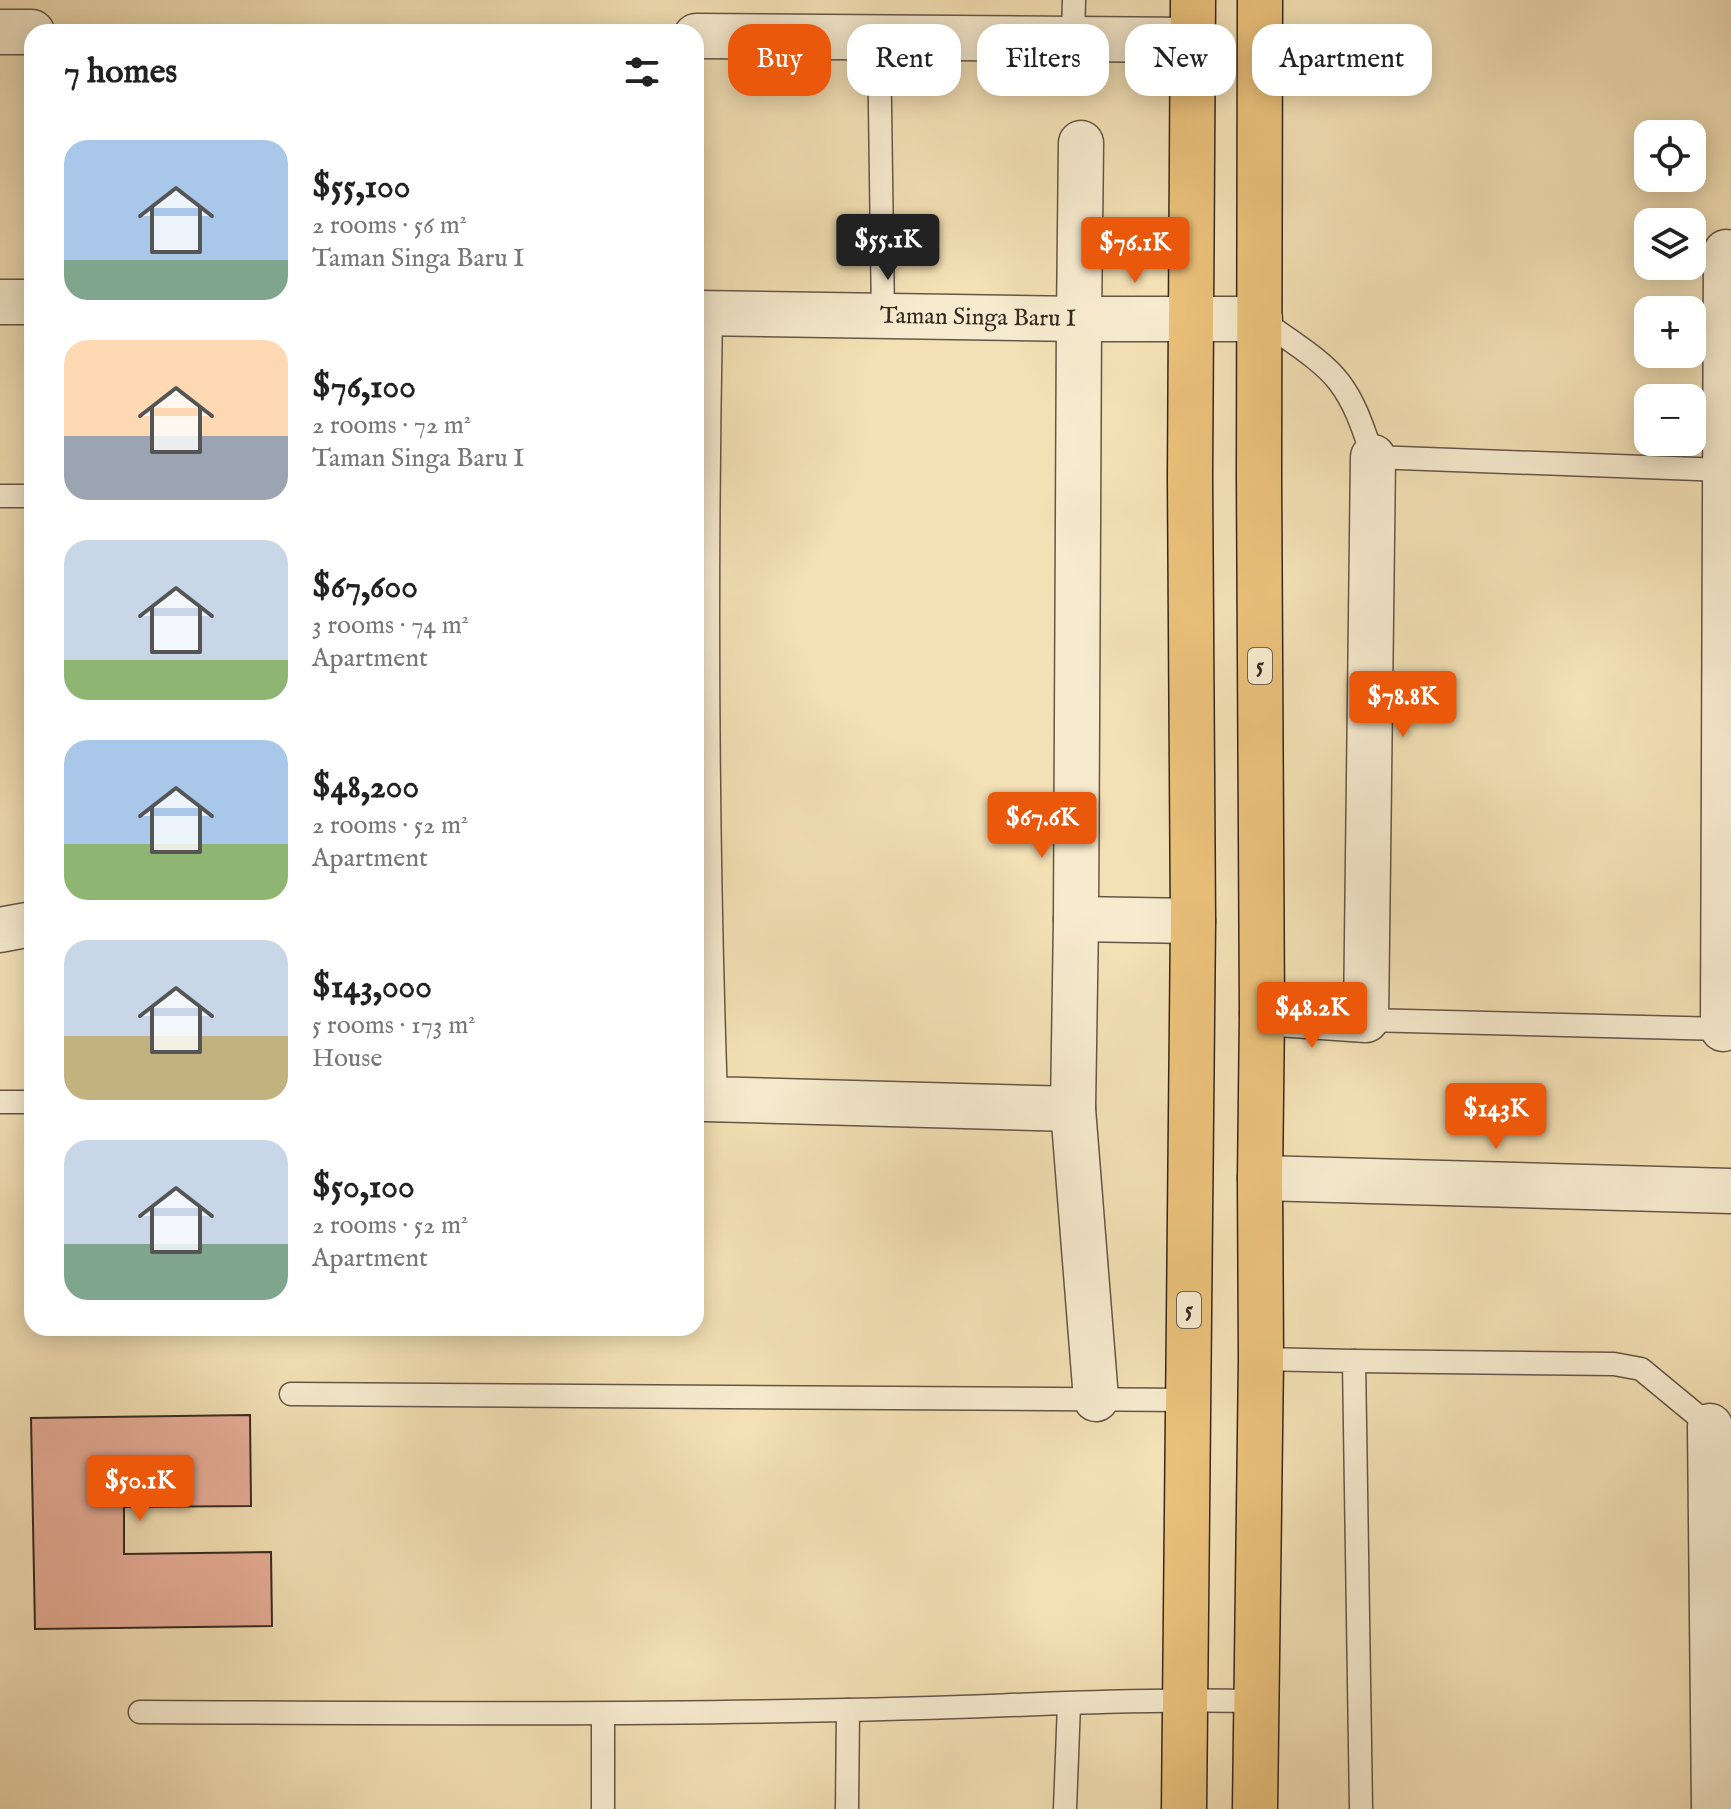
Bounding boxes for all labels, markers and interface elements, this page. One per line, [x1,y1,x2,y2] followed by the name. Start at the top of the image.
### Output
[728,24,831,96] chip: Buy
[847,24,961,96] chip: Rent
[977,24,1109,96] chip: Filters
[1125,24,1236,96] chip: New
[1252,24,1432,96] chip: Apartment
[620,50,664,94] icon: filters
[64,51,177,94] text: 7 homes
[1634,120,1706,456] map controls
[1634,120,1706,192] button: locate
[312,166,410,209] text: $55,100
[128,172,224,268] icon: home
[1634,208,1706,280] button: layers
[312,209,467,242] text: 2 rooms · 56 m²
[823,214,953,282] pin: $55.1K
[1070,217,1200,285] pin: $76.1K
[854,223,922,256] text: $55.1K
[1099,226,1171,259] text: $76.1K
[312,242,525,275] text: Taman Singa Baru I
[1634,296,1706,368] button: +
[880,300,1076,334] street label: Taman Singa Baru I
[312,366,416,409] text: $76,100
[128,372,224,468] icon: home
[1634,384,1706,456] button: −
[312,409,471,442] text: 2 rooms · 72 m²
[312,442,525,475] text: Taman Singa Baru I
[312,566,418,609] text: $67,600
[128,572,224,668] icon: home
[312,609,469,642] text: 3 rooms · 74 m²
[312,642,428,675] text: Apartment
[1248,648,1272,684] road number: 5
[1338,671,1468,739] pin: $78.8K
[1367,680,1439,713] text: $78.8K
[312,766,419,809] text: $48,200
[128,772,224,868] icon: home
[977,792,1107,860] pin: $67.6K
[1006,801,1078,834] text: $67.6K
[312,809,468,842] text: 2 rooms · 52 m²
[312,842,428,875] text: Apartment
[312,966,432,1009] text: $143,000
[128,972,224,1068] icon: home
[1247,982,1377,1050] pin: $48.2K
[1275,991,1349,1024] text: $48.2K
[312,1009,476,1042] text: 5 rooms · 173 m²
[312,1042,382,1075] text: House
[1440,1083,1552,1151] pin: $143K
[1463,1092,1529,1125] text: $143K
[312,1166,415,1209] text: $50,100
[128,1172,224,1268] icon: home
[312,1209,468,1242] text: 2 rooms · 52 m²
[312,1242,428,1275] text: Apartment
[1177,1292,1201,1328] road number: 5
[75,1455,205,1523] pin: $50.1K
[105,1464,175,1497] text: $50.1K

